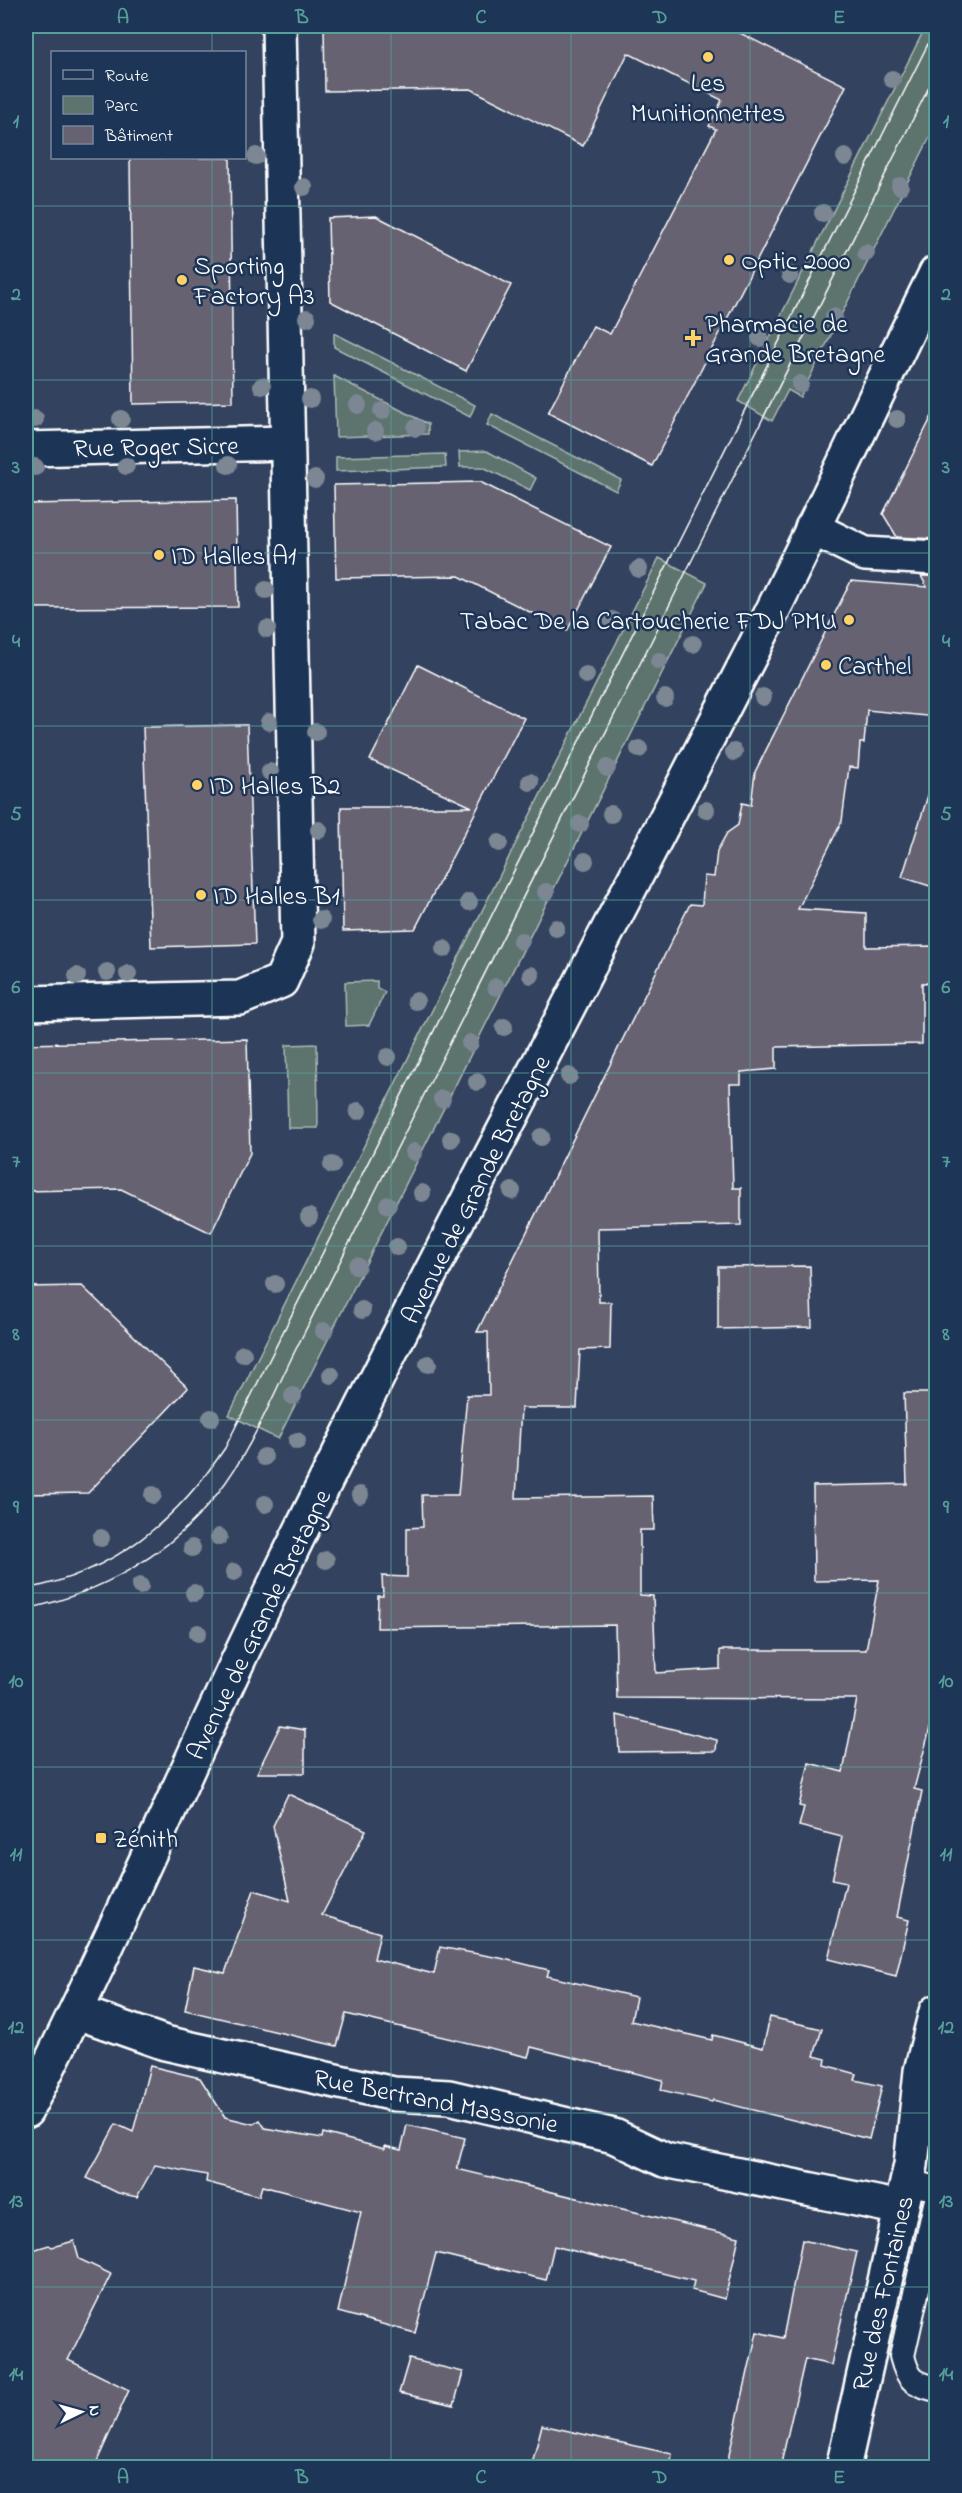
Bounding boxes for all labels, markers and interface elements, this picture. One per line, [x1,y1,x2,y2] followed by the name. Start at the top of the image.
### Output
[117,4,129,33] text: A
[294,4,309,33] text: B
[476,4,487,33] text: C
[652,4,667,33] text: D
[833,4,845,33] text: E
[701,50,715,64] marker: Les Munitionnettes
[51,51,246,159] legend
[105,64,150,90] text: Route
[631,66,785,134] place label: Les Munitionnettes
[105,94,138,120] text: Parc
[13,108,20,137] text: 1
[943,108,950,137] text: 1
[104,124,173,150] text: Bâtiment
[741,244,850,282] place label: Optic 2000
[193,249,314,317] place label: Sporting Factory A3
[722,253,736,267] marker: Optic 2000
[175,273,189,287] marker: Sporting Factory A3
[10,281,21,310] text: 2
[940,281,951,310] text: 2
[705,307,885,375] place label: Pharmacie de Grande Bretagne
[686,331,700,345] marker: Pharmacie de Grande Bretagne
[73,429,240,469] street label: Rue Roger Sicre
[11,454,20,483] text: 3
[941,454,950,483] text: 3
[171,539,296,577] place label: ID Halles A1
[152,548,166,562] marker: ID Halles A1
[459,604,837,642] place label: Tabac De la Cartoucherie FDJ PMU
[842,613,856,627] marker: Tabac De la Cartoucherie FDJ PMU
[12,628,21,657] text: 4
[942,628,951,657] text: 4
[838,649,911,687] place label: Carthel
[819,658,833,672] marker: Carthel
[209,769,340,807] place label: ID Halles B2
[190,778,204,792] marker: ID Halles B2
[10,801,22,830] text: 5
[940,801,952,830] text: 5
[213,879,340,917] place label: ID Halles B1
[194,888,208,902] marker: ID Halles B1
[12,974,21,1003] text: 6
[942,974,951,1003] text: 6
[393,1049,562,1331] street label: Avenue de Grande Bretagne
[12,1148,21,1177] text: 7
[942,1148,951,1177] text: 7
[11,1321,20,1350] text: 8
[941,1321,950,1350] text: 8
[178,1483,343,1767] street label: Avenue de Grande Bretagne
[12,1494,20,1523] text: 9
[942,1494,950,1523] text: 9
[9,1668,24,1697] text: 10
[939,1668,954,1697] text: 10
[113,1822,178,1860] place label: Zénith
[94,1831,108,1845] marker: Zénith
[10,1841,23,1870] text: 11
[940,1841,953,1870] text: 11
[8,2014,24,2043] text: 12
[938,2014,954,2043] text: 12
[310,2061,561,2145] street label: Rue Bertrand Massonie
[9,2188,23,2217] text: 13
[939,2188,953,2217] text: 13
[844,2192,926,2395] street label: Rue des Fontaines
[9,2361,24,2390] text: 14
[939,2361,954,2390] text: 14
[51,2382,111,2442] north arrow
[82,2404,106,2417] text: N
[117,2464,129,2493] text: A
[294,2464,309,2493] text: B
[476,2464,487,2493] text: C
[652,2464,667,2493] text: D
[833,2464,845,2493] text: E

